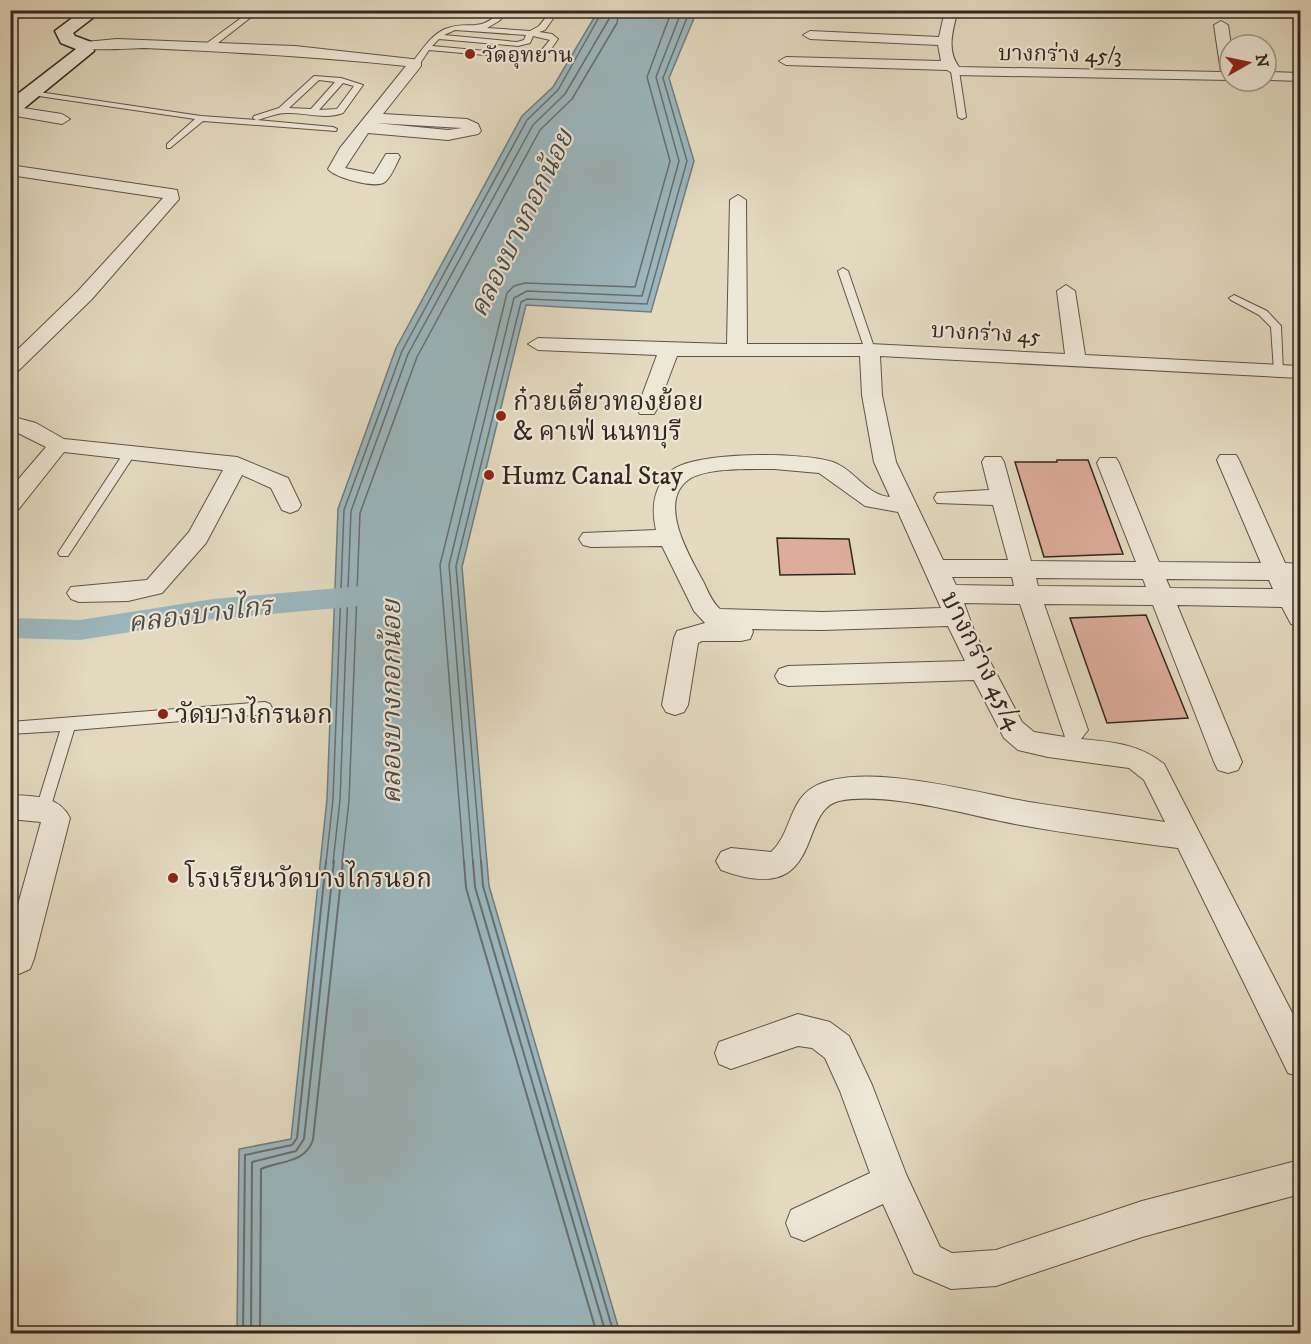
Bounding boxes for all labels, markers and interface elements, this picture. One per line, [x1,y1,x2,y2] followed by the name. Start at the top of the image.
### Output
[1218,33,1278,93] north arrow
[998,40,1122,69] street label: บางกร่าง 45/3
[482,42,573,69] place label: วัดอุทยาน
[463,47,477,61] marker: วัดอุทยาน
[1251,53,1273,69] text: N
[462,122,583,323] water label: คลองบางกอกน้อย
[930,317,1042,350] street label: บางกร่าง 45
[513,382,703,449] place label: ก๋วยเตี๋ยวทองย้อย & คาเฟ่ นนทบุรี
[494,409,508,423] marker: ก๋วยเตี๋ยวทองย้อย & คาเฟ่ นนทบุรี
[501,460,684,493] place label: Humz Canal Stay
[482,468,496,482] marker: Humz Canal Stay
[126,586,277,641] water label: คลองบางไกร
[933,586,1031,736] street label: บางกร่าง 45/4
[375,598,409,804] water label: คลองบางกอกน้อย
[175,696,333,732] place label: วัดบางไกรนอก
[156,707,170,721] marker: วัดบางไกรนอก
[184,860,432,896] place label: โรงเรียนวัดบางไกรนอก
[166,871,180,885] marker: โรงเรียนวัดบางไกรนอก

